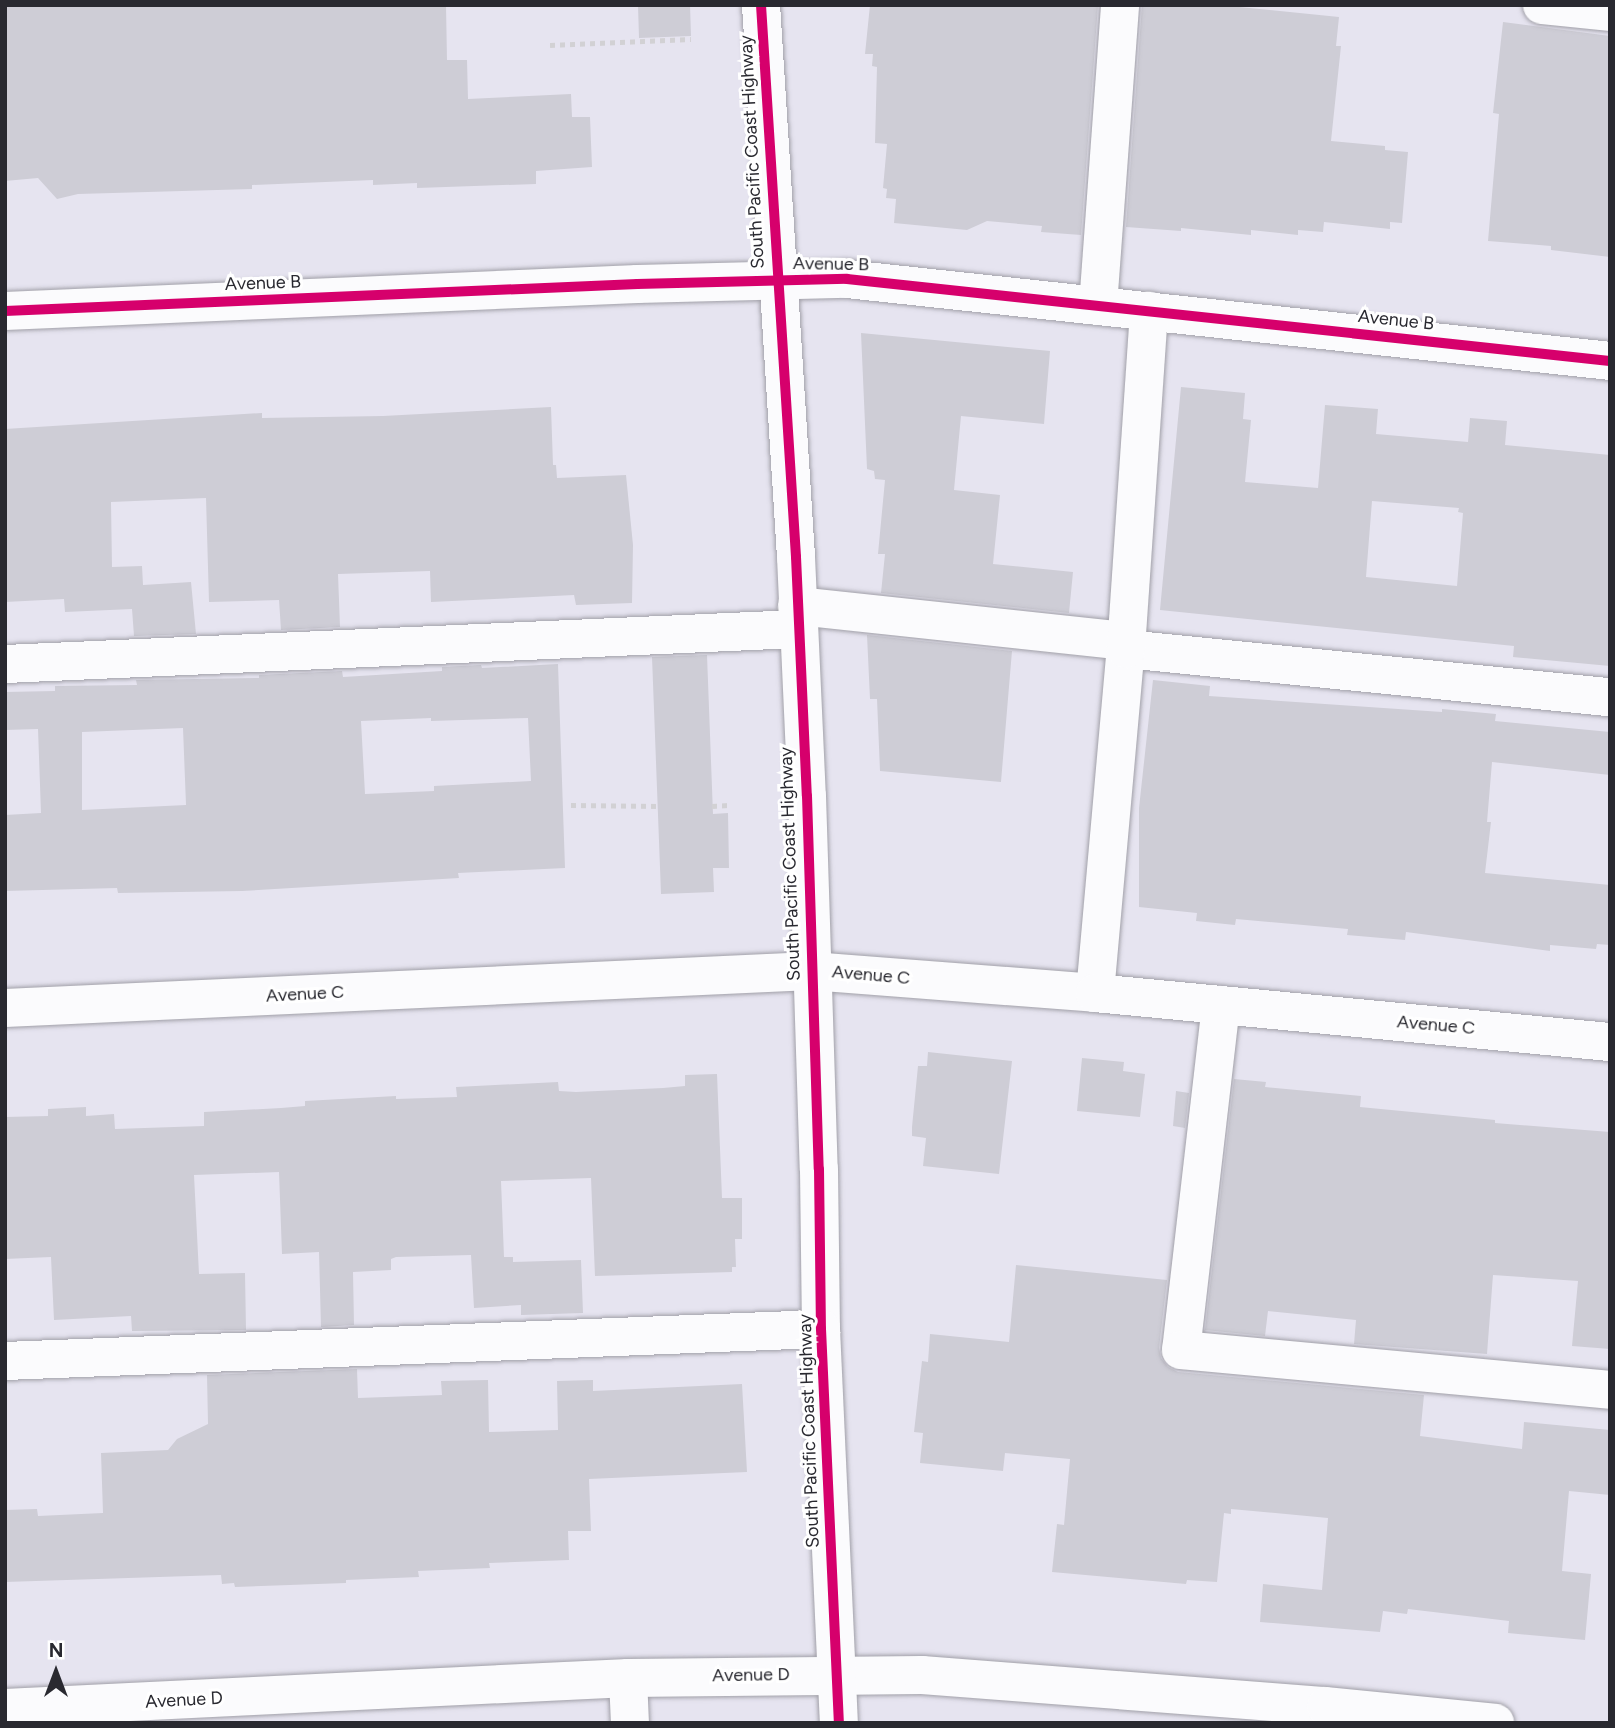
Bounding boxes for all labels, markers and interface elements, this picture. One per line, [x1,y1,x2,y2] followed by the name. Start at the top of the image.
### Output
[735,35,769,269] street label: South Pacific Coast Highway
[793,253,869,275] street label: Avenue B
[224,271,302,295] street label: Avenue B
[1357,305,1435,335] street label: Avenue B
[775,747,805,981] street label: South Pacific Coast Highway
[831,961,911,989] street label: Avenue C
[265,981,345,1007] street label: Avenue C
[1396,1011,1476,1039] street label: Avenue C
[794,1314,824,1548] street label: South Pacific Coast Highway
[21,1637,91,1707] north arrow
[49,1639,63,1662] text: N
[712,1664,790,1686] street label: Avenue D
[145,1687,223,1713] street label: Avenue D

